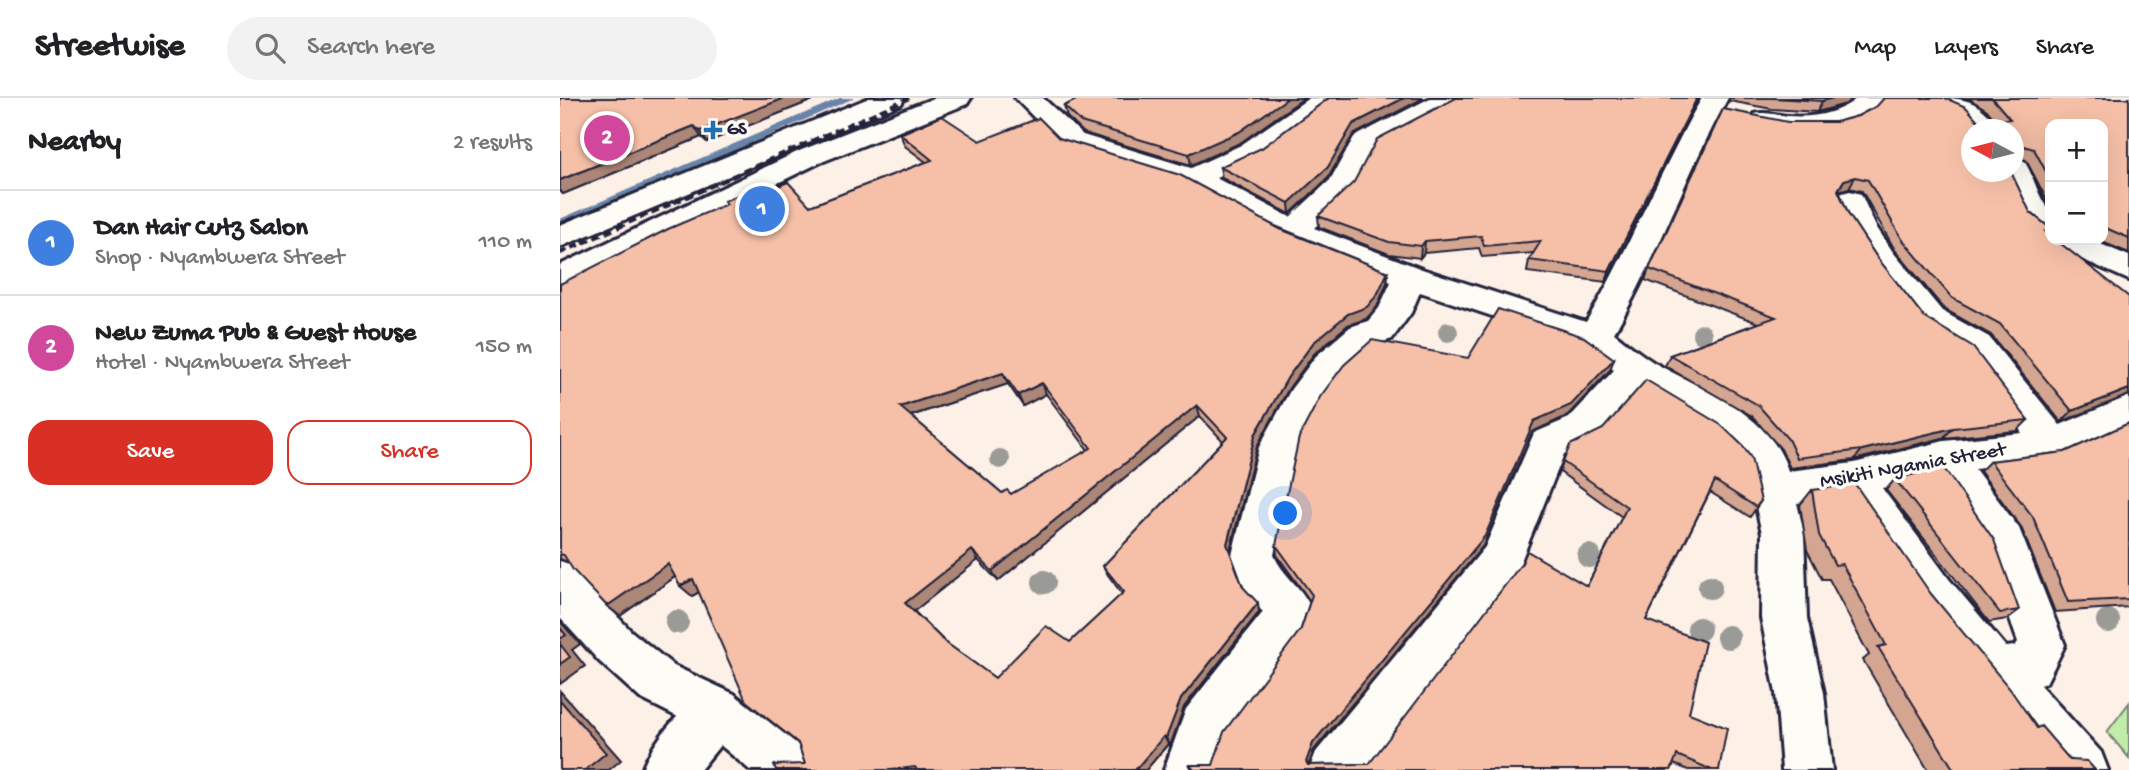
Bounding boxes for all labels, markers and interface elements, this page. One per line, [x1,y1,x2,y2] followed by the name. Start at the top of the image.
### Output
[227,17,717,80] search box
[35,29,185,67] text: Streetwise
[251,29,289,67] icon: search
[307,33,435,64] text: Search here
[1854,34,1896,63] text: Map
[1934,34,1998,63] text: Layers
[2036,34,2094,63] text: Share
[584,112,630,164] pin: 2
[1961,119,2024,182] north arrow
[2045,119,2108,245] map controls
[2045,119,2108,182] button: +
[727,120,747,141] place label: GS
[705,122,721,138] marker: GS
[28,126,121,161] text: Nearby
[453,130,532,157] text: 2 results
[2045,182,2108,245] button: −
[739,183,785,235] pin: 1
[95,214,308,245] text: Dan Hair Cutz Salon
[46,229,56,256] text: 1
[479,229,532,256] text: 110 m
[95,245,344,272] text: Shop · Nyambwera Street
[95,319,416,350] text: New Zuma Pub & Guest House
[45,334,57,361] text: 2
[476,334,532,361] text: 150 m
[95,350,349,377] text: Hotel · Nyambwera Street
[28,420,273,485] button: Save
[287,420,532,485] button: Share
[1818,438,2010,496] street label: Msikiti Ngamia Street
[1268,496,1302,530] your location

